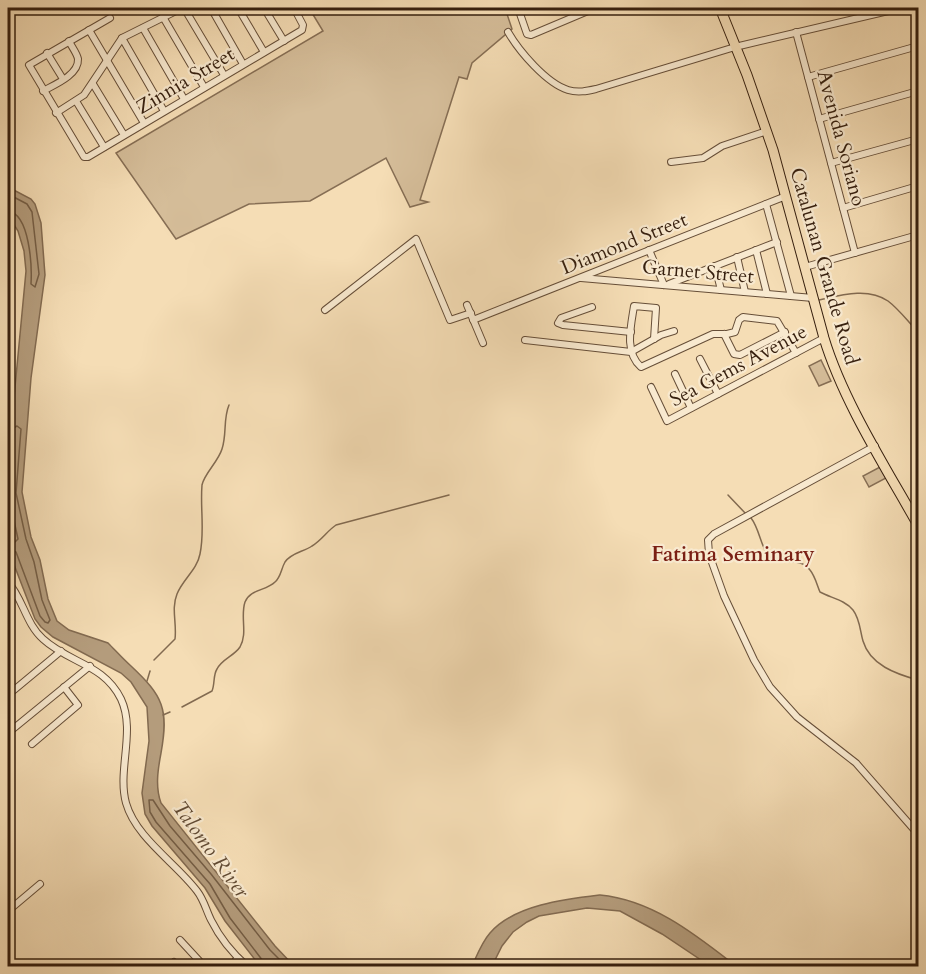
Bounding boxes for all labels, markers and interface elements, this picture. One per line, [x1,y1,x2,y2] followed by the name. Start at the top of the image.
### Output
[131,40,240,120] street label: Zinnia Street
[810,67,873,209] street label: Avenida Soriano
[783,164,866,368] street label: Catalunan Grande Road
[557,206,692,281] street label: Diamond Street
[641,253,756,290] street label: Garnet Street
[665,318,812,413] street label: Sea Gems Avenue
[651,540,815,569] district label: Fatima Seminary
[166,795,256,905] water label: Talomo River

